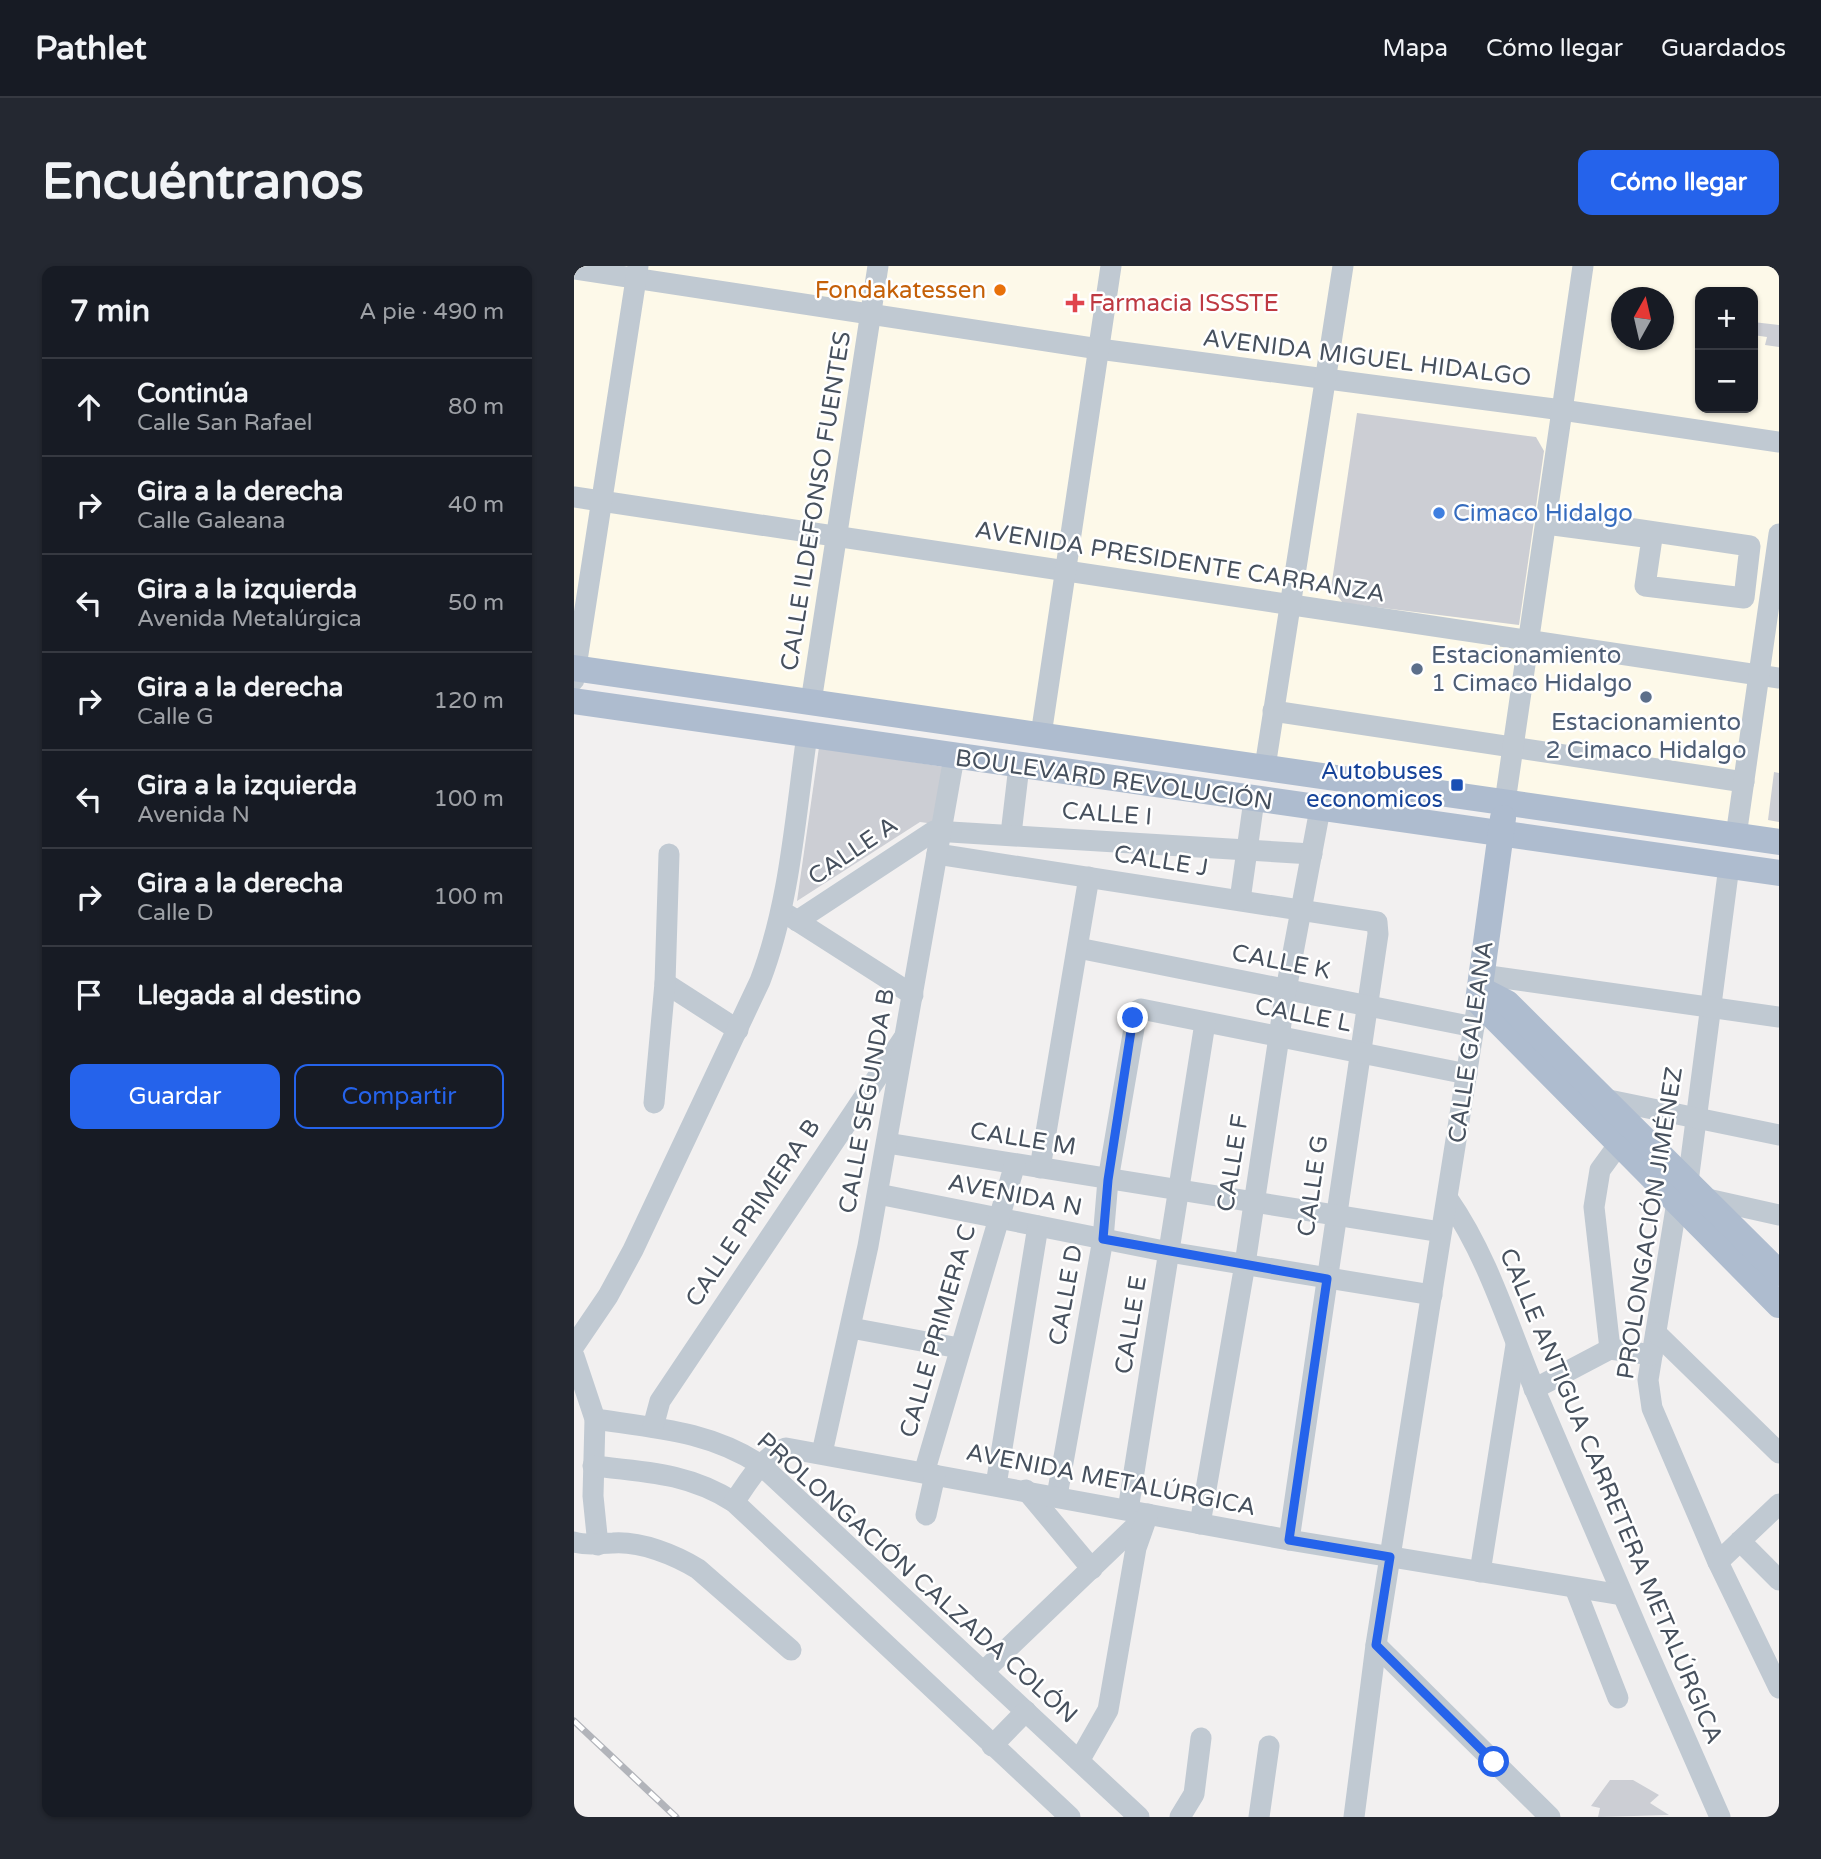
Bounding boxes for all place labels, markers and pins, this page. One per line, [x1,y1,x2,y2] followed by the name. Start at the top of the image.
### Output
[815,276,986,305] place label: Fondakatessen
[992,282,1008,298] marker: Fondakatessen
[1089,289,1279,318] place label: Farmacia ISSSTE
[1067,295,1083,311] marker: Farmacia ISSSTE
[1453,499,1633,528] place label: Cimaco Hidalgo
[1431,505,1447,521] marker: Cimaco Hidalgo
[1431,641,1632,698] place label: Estacionamiento 1 Cimaco Hidalgo
[1409,661,1425,677] marker: Estacionamiento 1 Cimaco Hidalgo
[1638,689,1654,705] marker: Estacionamiento 2 Cimaco Hidalgo
[1545,708,1747,765] place label: Estacionamiento 2 Cimaco Hidalgo
[1306,757,1443,814] place label: Autobuses economicos
[1449,777,1465,793] marker: Autobuses economicos

